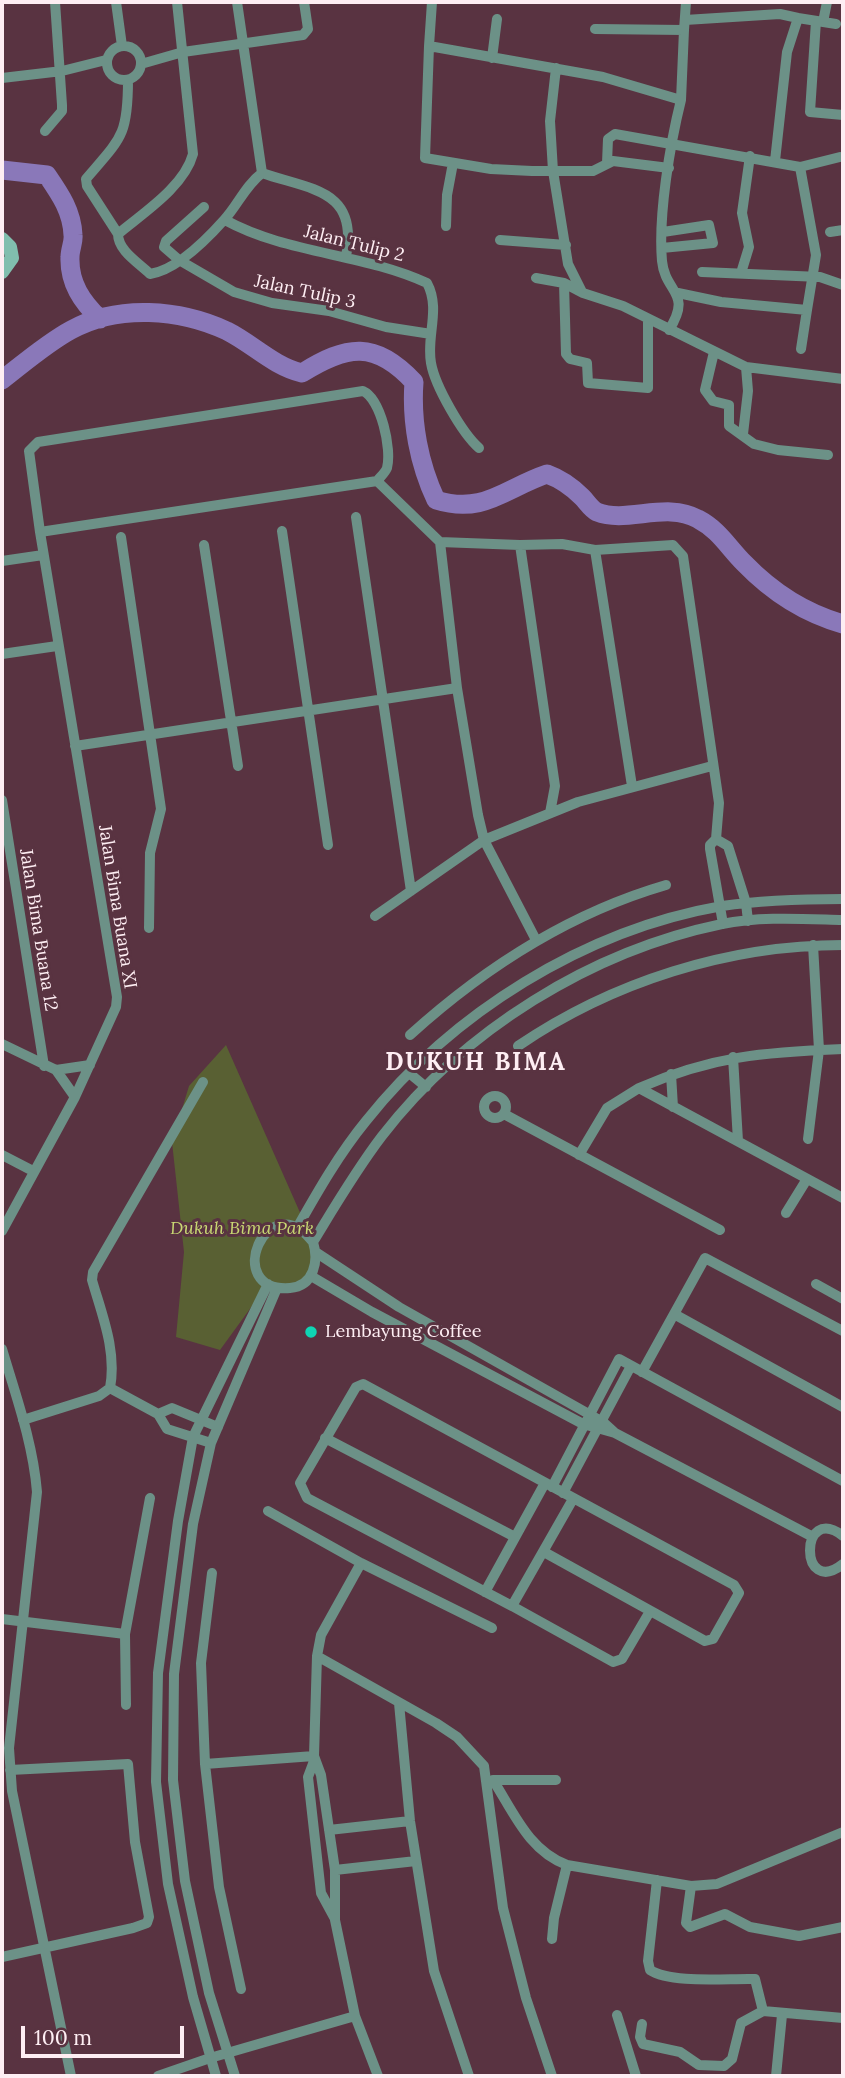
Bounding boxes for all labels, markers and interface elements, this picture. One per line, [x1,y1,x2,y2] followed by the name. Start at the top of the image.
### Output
[302,221,406,267] street label: Jalan Tulip 2
[252,271,358,313] street label: Jalan Tulip 3
[93,824,141,990] street label: Jalan Bima Buana XI
[14,847,62,1013] street label: Jalan Bima Buana 12
[386,1049,566,1077] district label: DUKUH BIMA
[170,1218,314,1240] park label: Dukuh Bima Park
[325,1321,481,1343] place label: Lembayung Coffee
[303,1324,319,1340] marker: Lembayung Coffee
[24,2011,187,2056] scale bar
[34,2024,92,2051] text: 100 m

